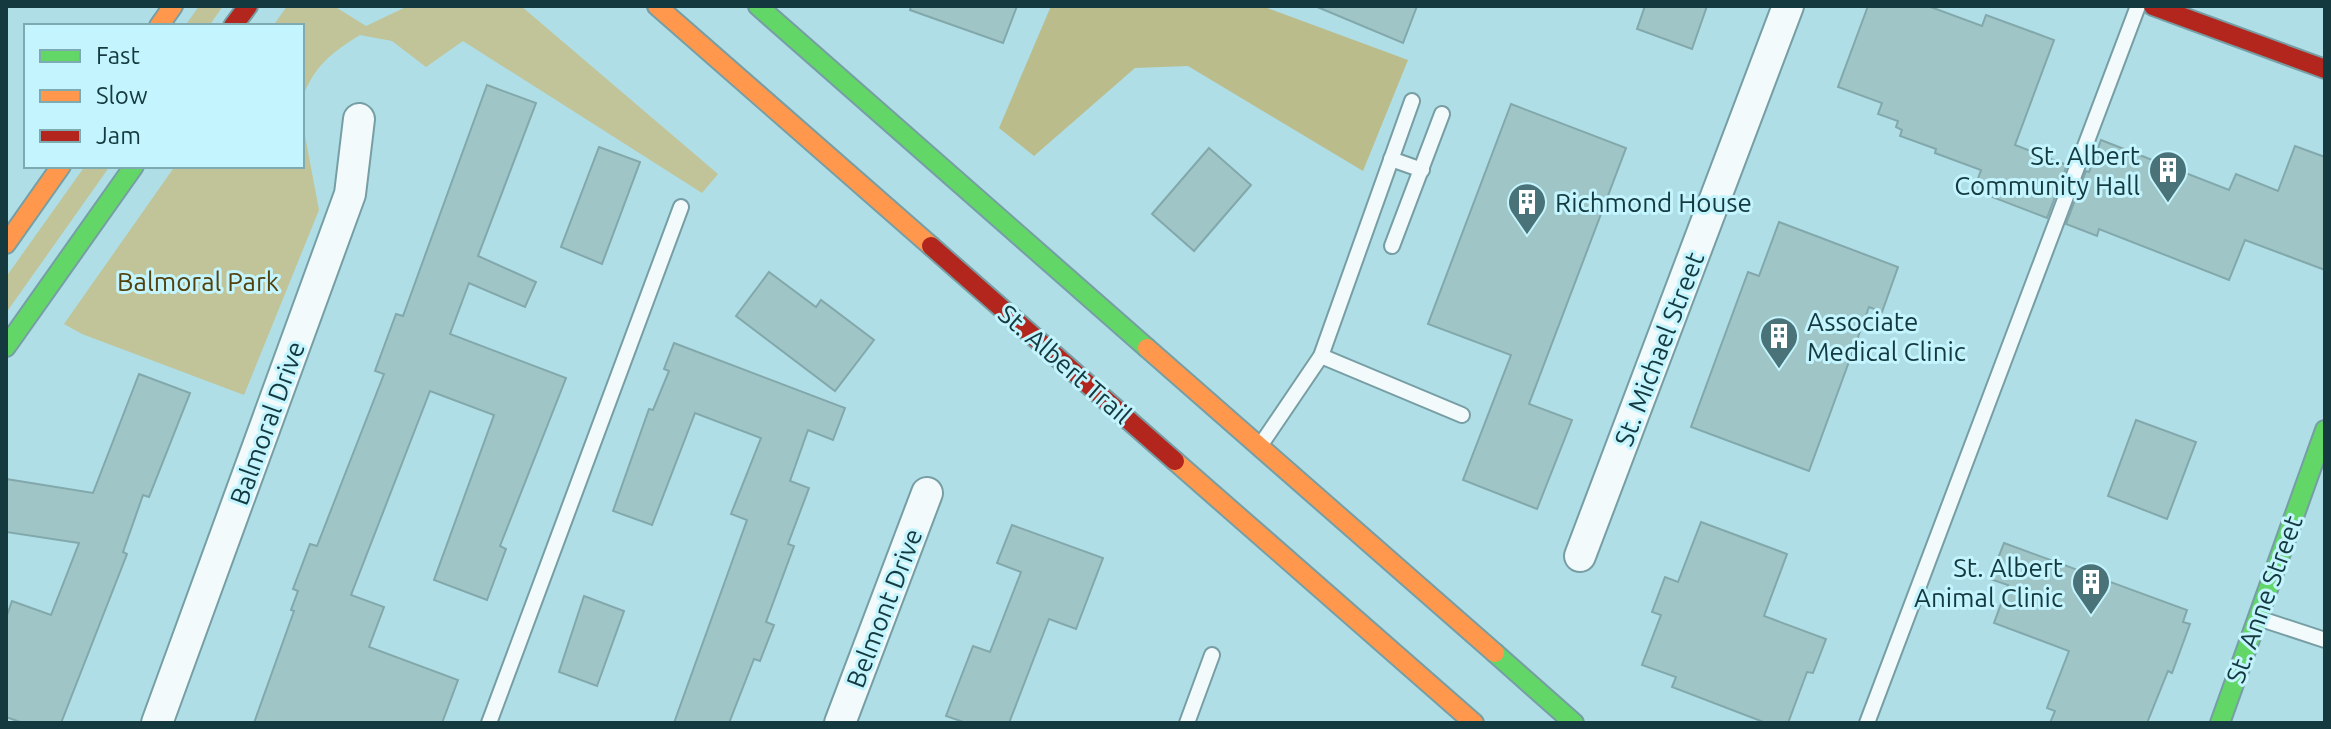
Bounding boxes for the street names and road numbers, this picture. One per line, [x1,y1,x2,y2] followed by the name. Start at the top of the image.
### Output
[1609,248,1709,450] street label: St. Michael Street
[993,299,1137,429] street label: St. Albert Trail
[224,337,310,509] street label: Balmoral Drive
[2220,511,2308,687] street label: St. Anne Street
[840,524,928,692] street label: Belmont Drive

